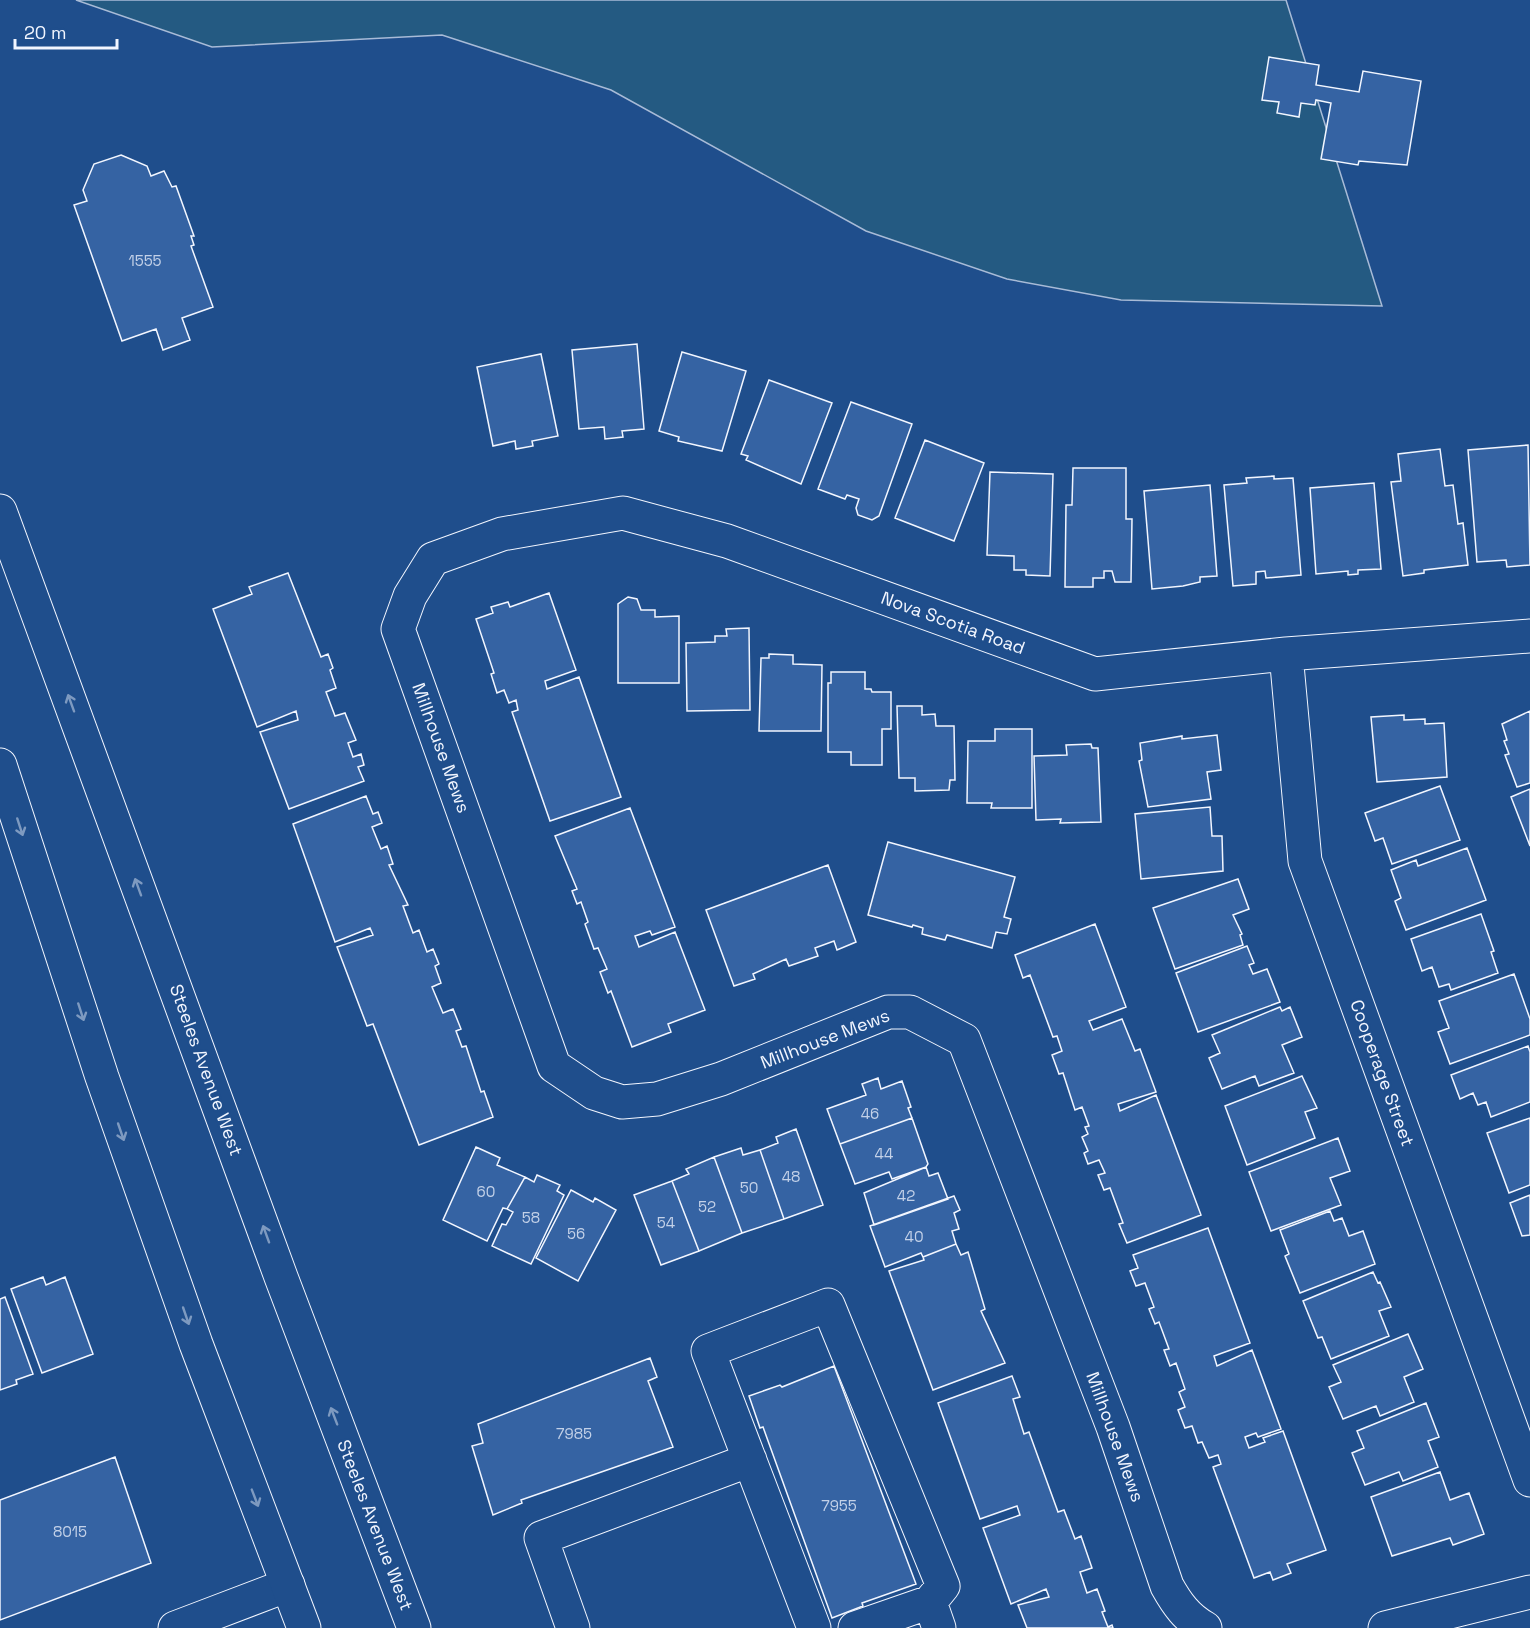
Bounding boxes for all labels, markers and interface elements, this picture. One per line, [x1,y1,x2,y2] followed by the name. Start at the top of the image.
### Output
[15,12,117,50] scale bar
[24,21,67,44] text: 20 m
[128,251,162,270] house number: 1555
[878,586,1028,659] street label: Nova Scotia Road
[407,680,476,816] street label: Millhouse Mews
[65,695,76,713] one-way arrow
[16,817,27,836] one-way arrow
[132,878,143,896] one-way arrow
[165,981,248,1159] street label: Steeles Avenue West
[1345,996,1420,1149] street label: Cooperage Street
[76,1002,87,1021] one-way arrow
[757,1003,893,1074] street label: Millhouse Mews
[861,1104,879,1123] house number: 46
[117,1122,128,1141] one-way arrow
[875,1144,893,1163] house number: 44
[782,1167,800,1186] house number: 48
[740,1178,758,1197] house number: 50
[477,1182,495,1201] house number: 60
[897,1186,915,1205] house number: 42
[698,1197,716,1216] house number: 52
[522,1208,540,1227] house number: 58
[657,1213,675,1232] house number: 54
[567,1224,585,1243] house number: 56
[259,1225,270,1243] one-way arrow
[905,1227,924,1246] house number: 40
[181,1306,192,1325] one-way arrow
[1081,1369,1150,1505] street label: Millhouse Mews
[328,1407,339,1426] one-way arrow
[556,1424,592,1443] house number: 7985
[332,1436,419,1613] street label: Steeles Avenue West
[250,1489,261,1507] one-way arrow
[821,1496,857,1515] house number: 7955
[53,1522,87,1541] house number: 8015

